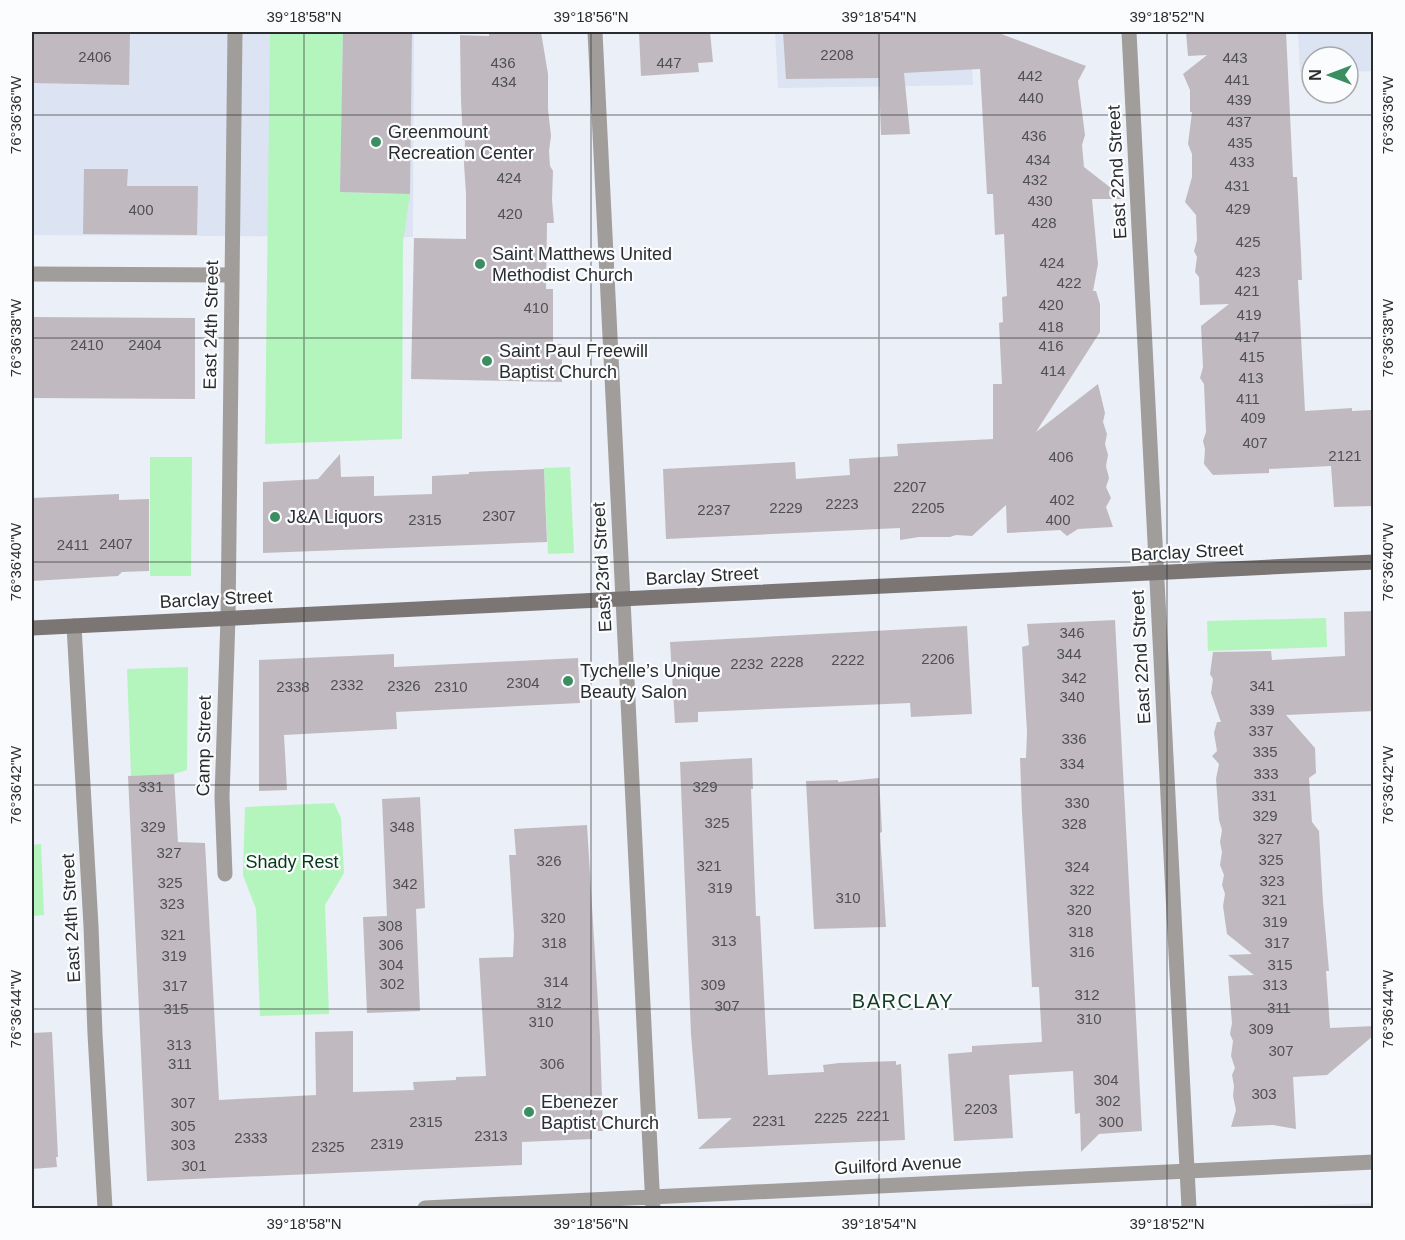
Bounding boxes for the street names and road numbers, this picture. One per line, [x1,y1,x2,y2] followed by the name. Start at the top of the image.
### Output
[1104,105,1130,239] street label: East 22nd Street
[200,260,222,390] street label: East 24th Street
[589,502,615,632] street label: East 23rd Street
[1130,539,1244,565] street label: Barclay Street
[645,563,759,589] street label: Barclay Street
[159,586,273,612] street label: Barclay Street
[1128,590,1154,724] street label: East 22nd Street
[193,695,215,797] street label: Camp Street
[58,853,84,983] street label: East 24th Street
[834,1152,962,1178] street label: Guilford Avenue

